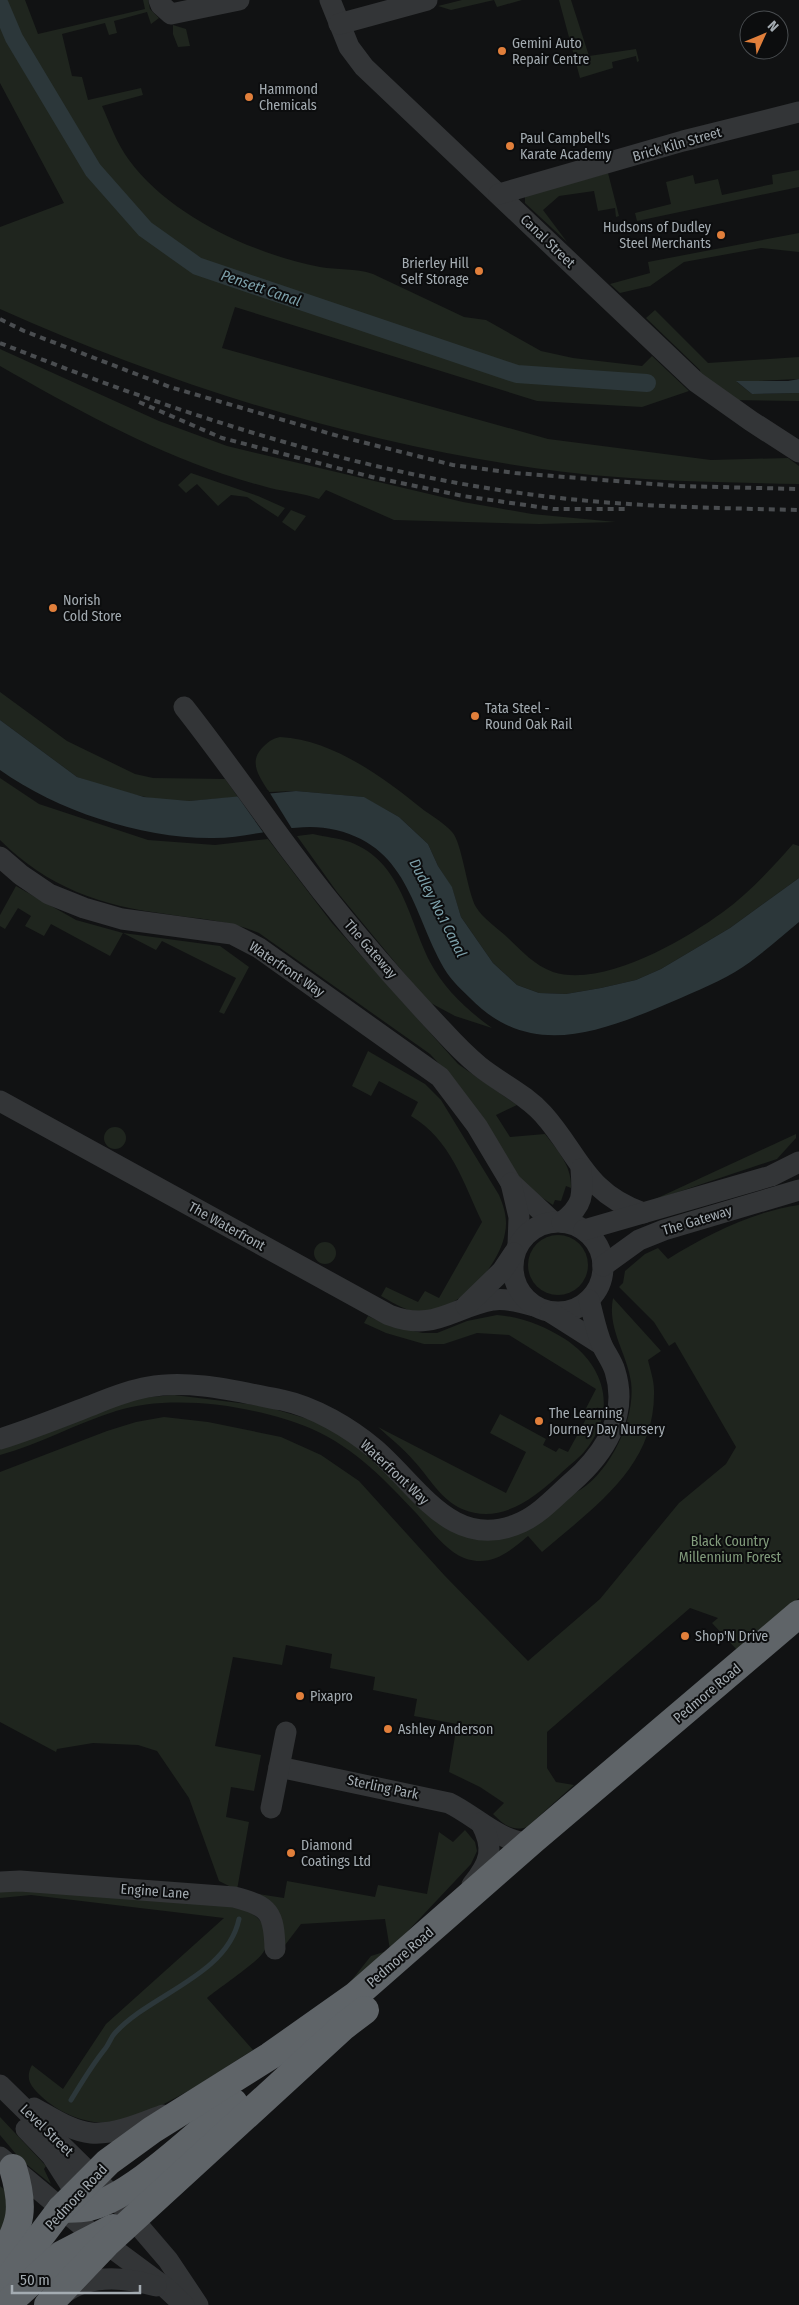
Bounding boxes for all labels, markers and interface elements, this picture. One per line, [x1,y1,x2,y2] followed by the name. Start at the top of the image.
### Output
[739,10,789,60] north arrow
[764,17,782,35] text: N
[512,35,589,68] place label: Gemini Auto Repair Centre
[496,45,508,57] marker: Gemini Auto Repair Centre
[259,81,318,114] place label: Hammond Chemicals
[243,91,255,103] marker: Hammond Chemicals
[631,124,724,165] street label: Brick Kiln Street
[520,130,612,163] place label: Paul Campbell's Karate Academy
[504,140,516,152] marker: Paul Campbell's Karate Academy
[517,211,579,272] street label: Canal Street
[603,219,712,252] place label: Hudsons of Dudley Steel Merchants
[715,229,727,241] marker: Hudsons of Dudley Steel Merchants
[401,255,469,288] place label: Brierley Hill Self Storage
[473,265,485,277] marker: Brierley Hill Self Storage
[219,266,303,310] water label: Pensett Canal
[63,592,122,625] place label: Norish Cold Store
[47,602,59,614] marker: Norish Cold Store
[485,700,572,733] place label: Tata Steel - Round Oak Rail
[469,710,481,722] marker: Tata Steel - Round Oak Rail
[405,856,471,960] water label: Dudley No.1 Canal
[341,917,401,983] street label: The Gateway
[246,938,328,1001] street label: Waterfront Way
[185,1198,269,1255] street label: The Waterfront
[660,1202,735,1239] street label: The Gateway
[549,1405,666,1438] place label: The Learning Journey Day Nursery
[533,1415,545,1427] marker: The Learning Journey Day Nursery
[357,1436,433,1509] street label: Waterfront Way
[679,1533,782,1566] park label: Black Country Millennium Forest
[695,1628,768,1645] place label: Shop'N Drive
[679,1630,691,1642] marker: Shop'N Drive
[670,1660,745,1727] street label: Pedmore Road
[310,1688,353,1705] place label: Pixapro
[294,1690,306,1702] marker: Pixapro
[398,1721,493,1738] place label: Ashley Anderson
[382,1723,394,1735] marker: Ashley Anderson
[346,1772,421,1803] street label: Sterling Park
[301,1837,371,1870] place label: Diamond Coatings Ltd
[285,1847,297,1859] marker: Diamond Coatings Ltd
[120,1881,190,1902] street label: Engine Lane
[363,1924,437,1991] street label: Pedmore Road
[17,2101,77,2160] street label: Level Street
[42,2161,111,2234] street label: Pedmore Road
[12,2262,140,2294] scale bar
[20,2271,50,2289] text: 50 m

